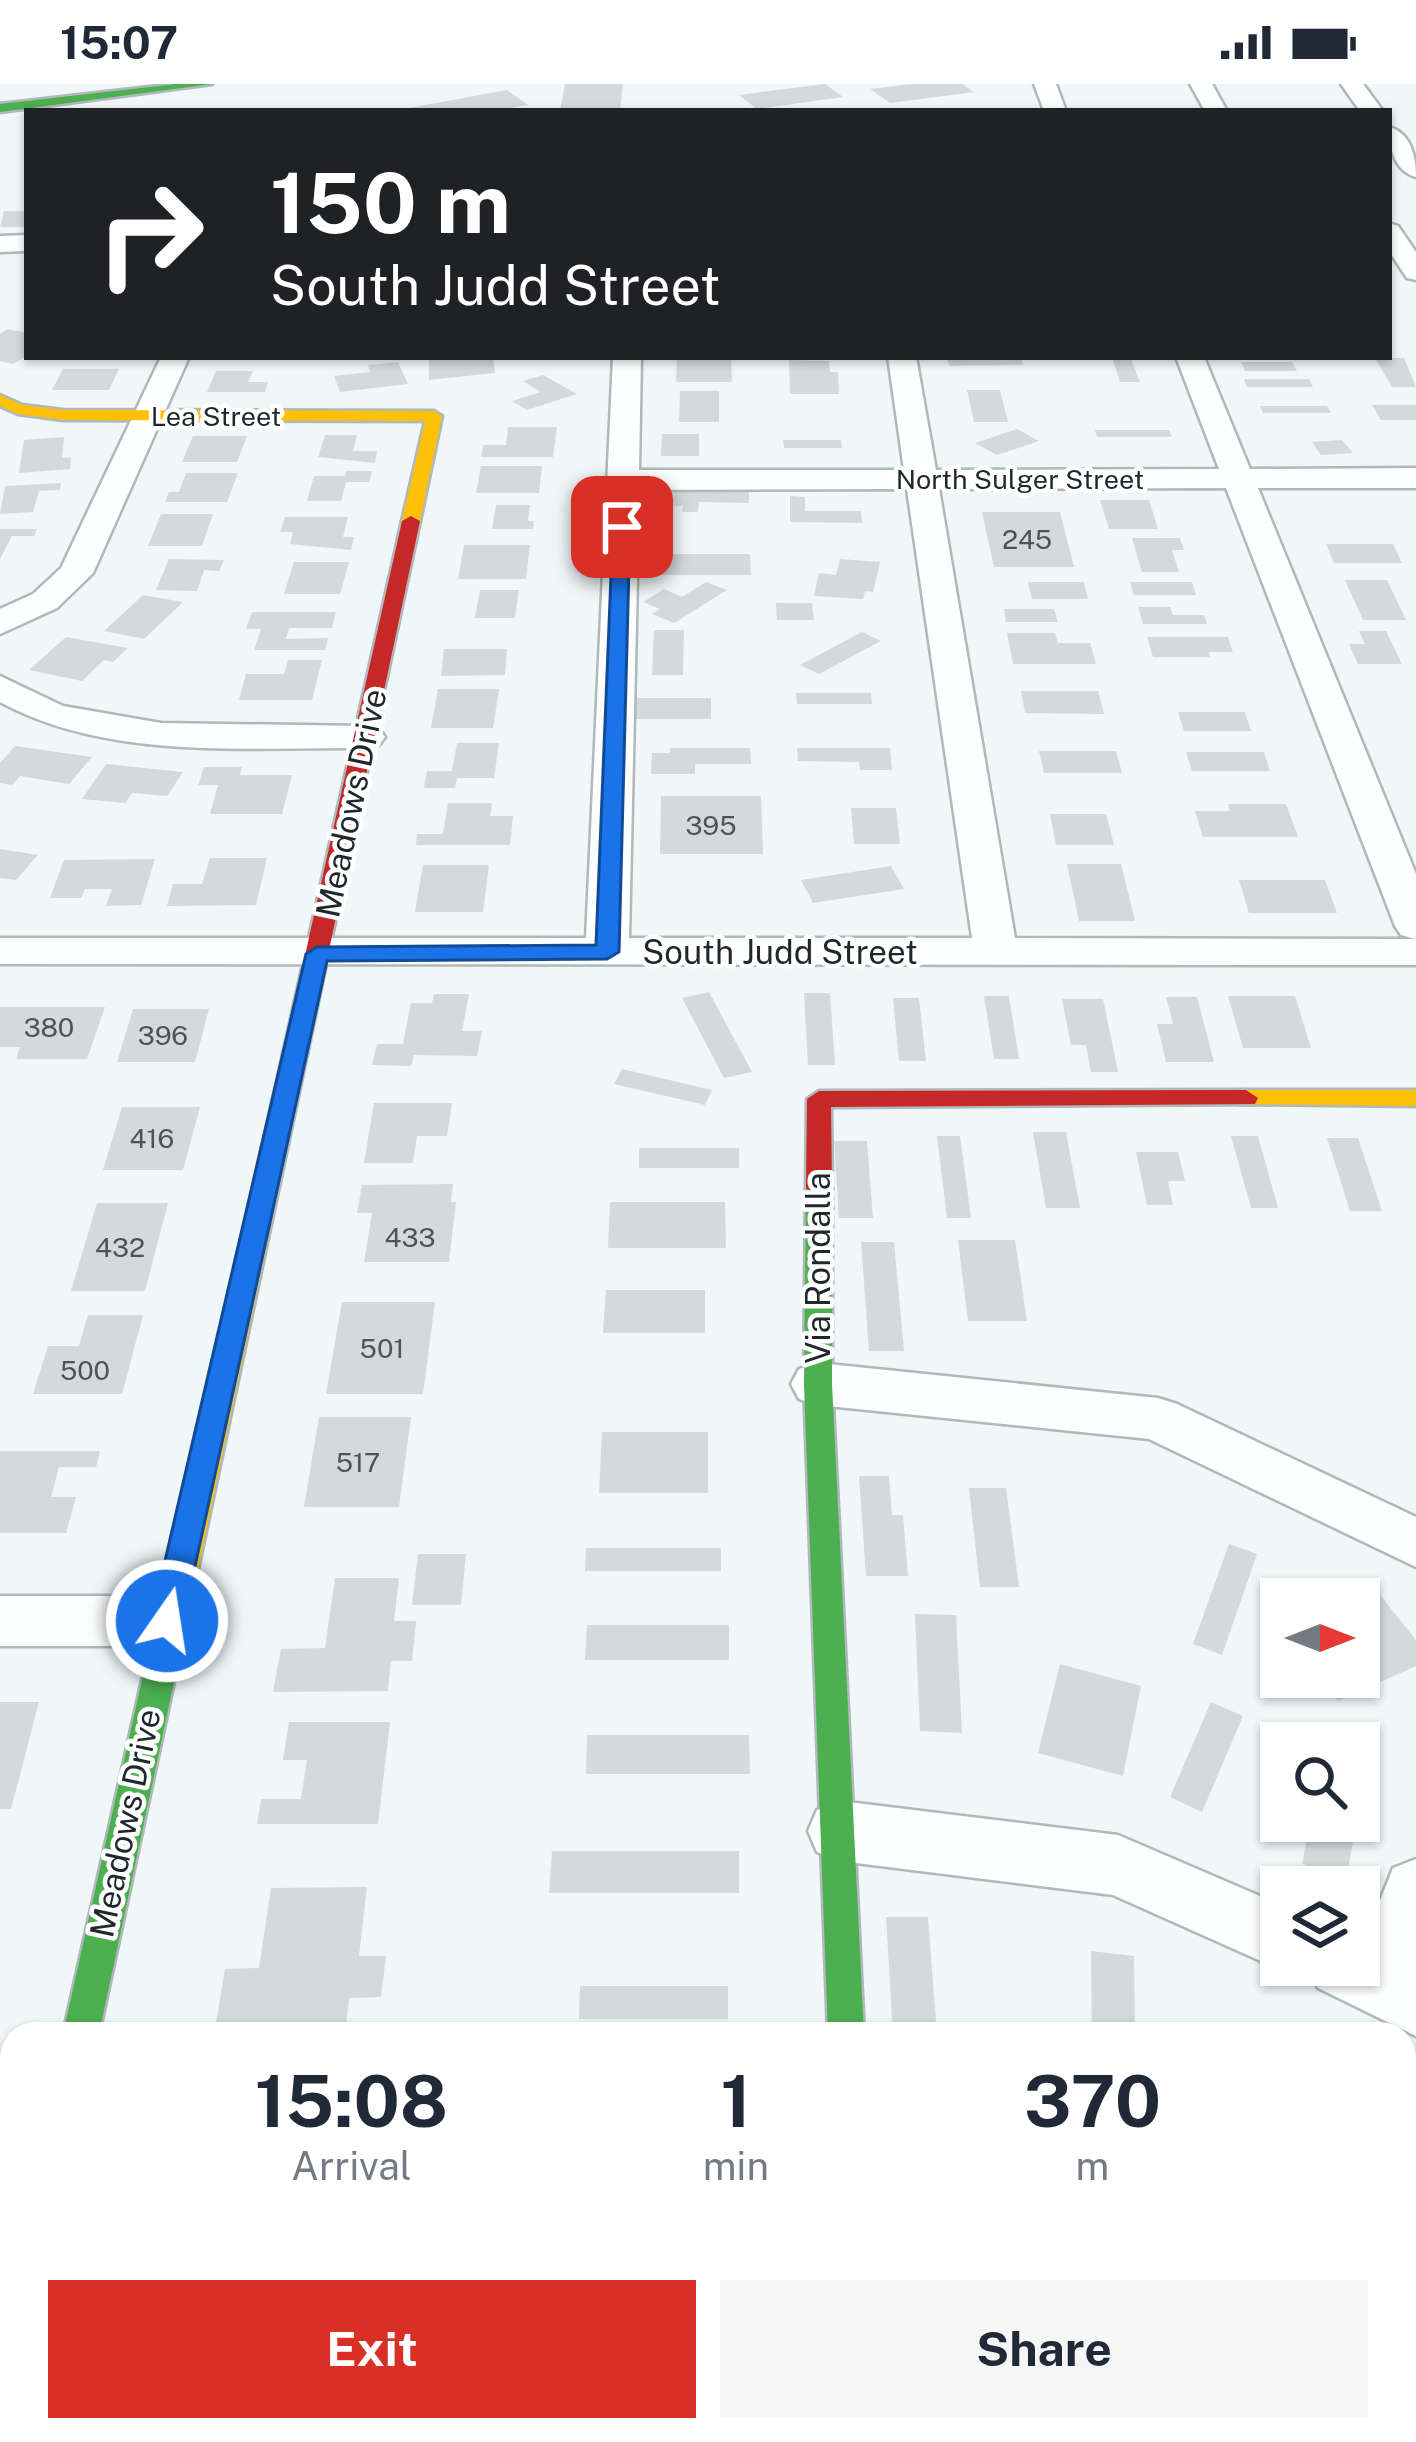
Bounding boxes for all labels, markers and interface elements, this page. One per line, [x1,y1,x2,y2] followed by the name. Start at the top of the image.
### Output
[60,16,178,69] text: 15:07
[270,153,511,252] text: 150 m
[72,156,228,312] icon: right
[270,254,721,317] text: South Judd Street
[151,400,281,432] street label: Lea Street
[896,463,1144,495] street label: North Sulger Street
[571,476,673,578] pin
[589,494,655,560] icon: arrive
[1002,523,1052,555] house number: 245
[308,685,394,921] street label: Meadows Drive
[686,809,737,841] house number: 395
[642,933,918,971] street label: South Judd Street
[24,1011,74,1043] house number: 380
[138,1019,188,1051] house number: 396
[130,1122,174,1154] house number: 416
[799,1172,837,1364] street label: Via Rondalla
[385,1221,435,1253] house number: 433
[95,1231,145,1263] house number: 432
[360,1332,404,1364] house number: 501
[60,1354,110,1386] house number: 500
[336,1446,380,1478] house number: 517
[104,1558,230,1684] position arrow
[1260,1578,1380,1698] north arrow
[1260,1578,1380,1986] map controls
[82,1705,168,1941] street label: Meadows Drive
[1260,1722,1380,1842] button: search
[1260,1866,1380,1986] button: layers
[255,2059,448,2143] text: 15:08
[720,2059,751,2143] text: 1
[1024,2059,1161,2143] text: 370
[291,2143,412,2189] text: Arrival
[703,2143,769,2189] text: min
[1076,2143,1109,2189] text: m
[48,2280,696,2418] button: Exit
[720,2280,1368,2418] button: Share

